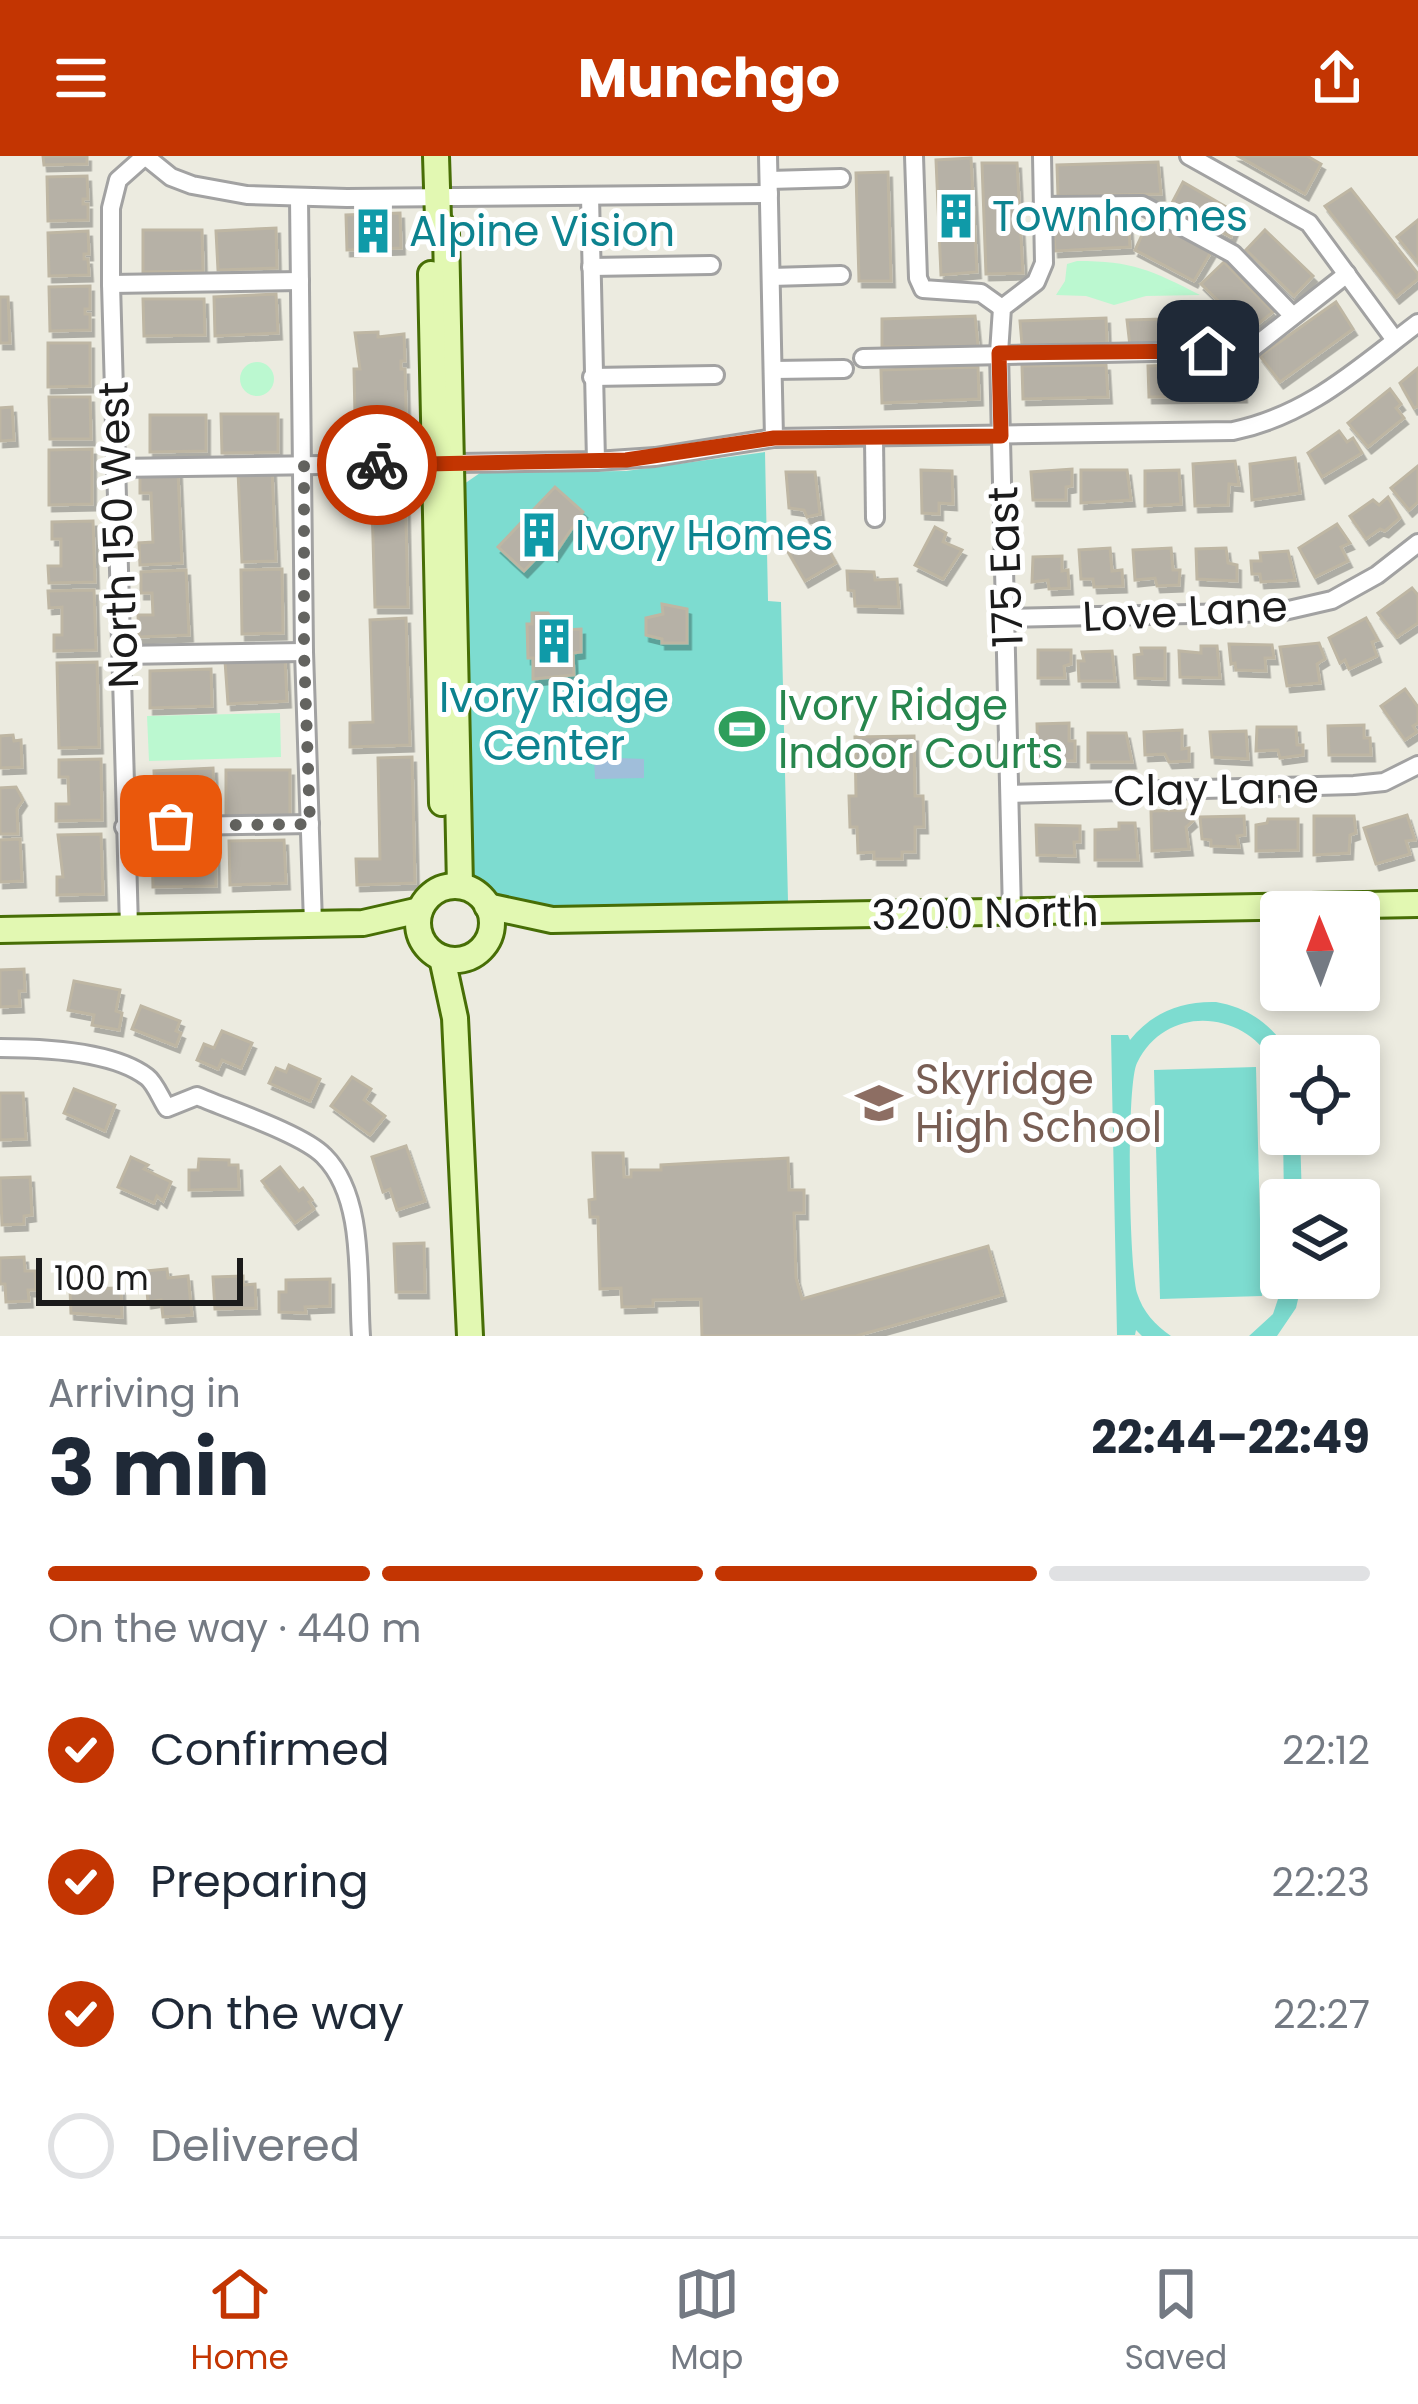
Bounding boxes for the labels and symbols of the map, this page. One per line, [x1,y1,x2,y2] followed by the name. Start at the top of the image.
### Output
[992,187,1248,246] place label: Townhomes
[931,191,981,241] building icon: Townhomes
[409,202,675,261] place label: Alpine Vision
[348,206,398,256] building icon: Alpine Vision
[1157,300,1259,402] pin
[84,380,153,689] street label: North 150 West
[317,405,437,525] courier
[973,485,1038,649] street label: 175 East
[575,506,833,565] place label: Ivory Homes
[514,510,564,560] building icon: Ivory Homes
[1081,577,1289,646] street label: Love Lane
[529,616,579,666] building icon: Ivory Ridge Center
[439,668,669,775] place label: Ivory Ridge Center
[778,676,1063,783] place label: Ivory Ridge Indoor Courts
[717,704,767,754] sports icon: Ivory Ridge Indoor Courts
[1113,758,1319,821] street label: Clay Lane
[120,775,222,877] pin
[871,882,1099,945] street label: 3200 North
[1260,891,1380,1011] north arrow
[915,1050,1162,1157] place label: Skyridge High School
[854,1078,904,1128] school or university icon: Skyridge High School
[36,1252,243,1305] scale bar

